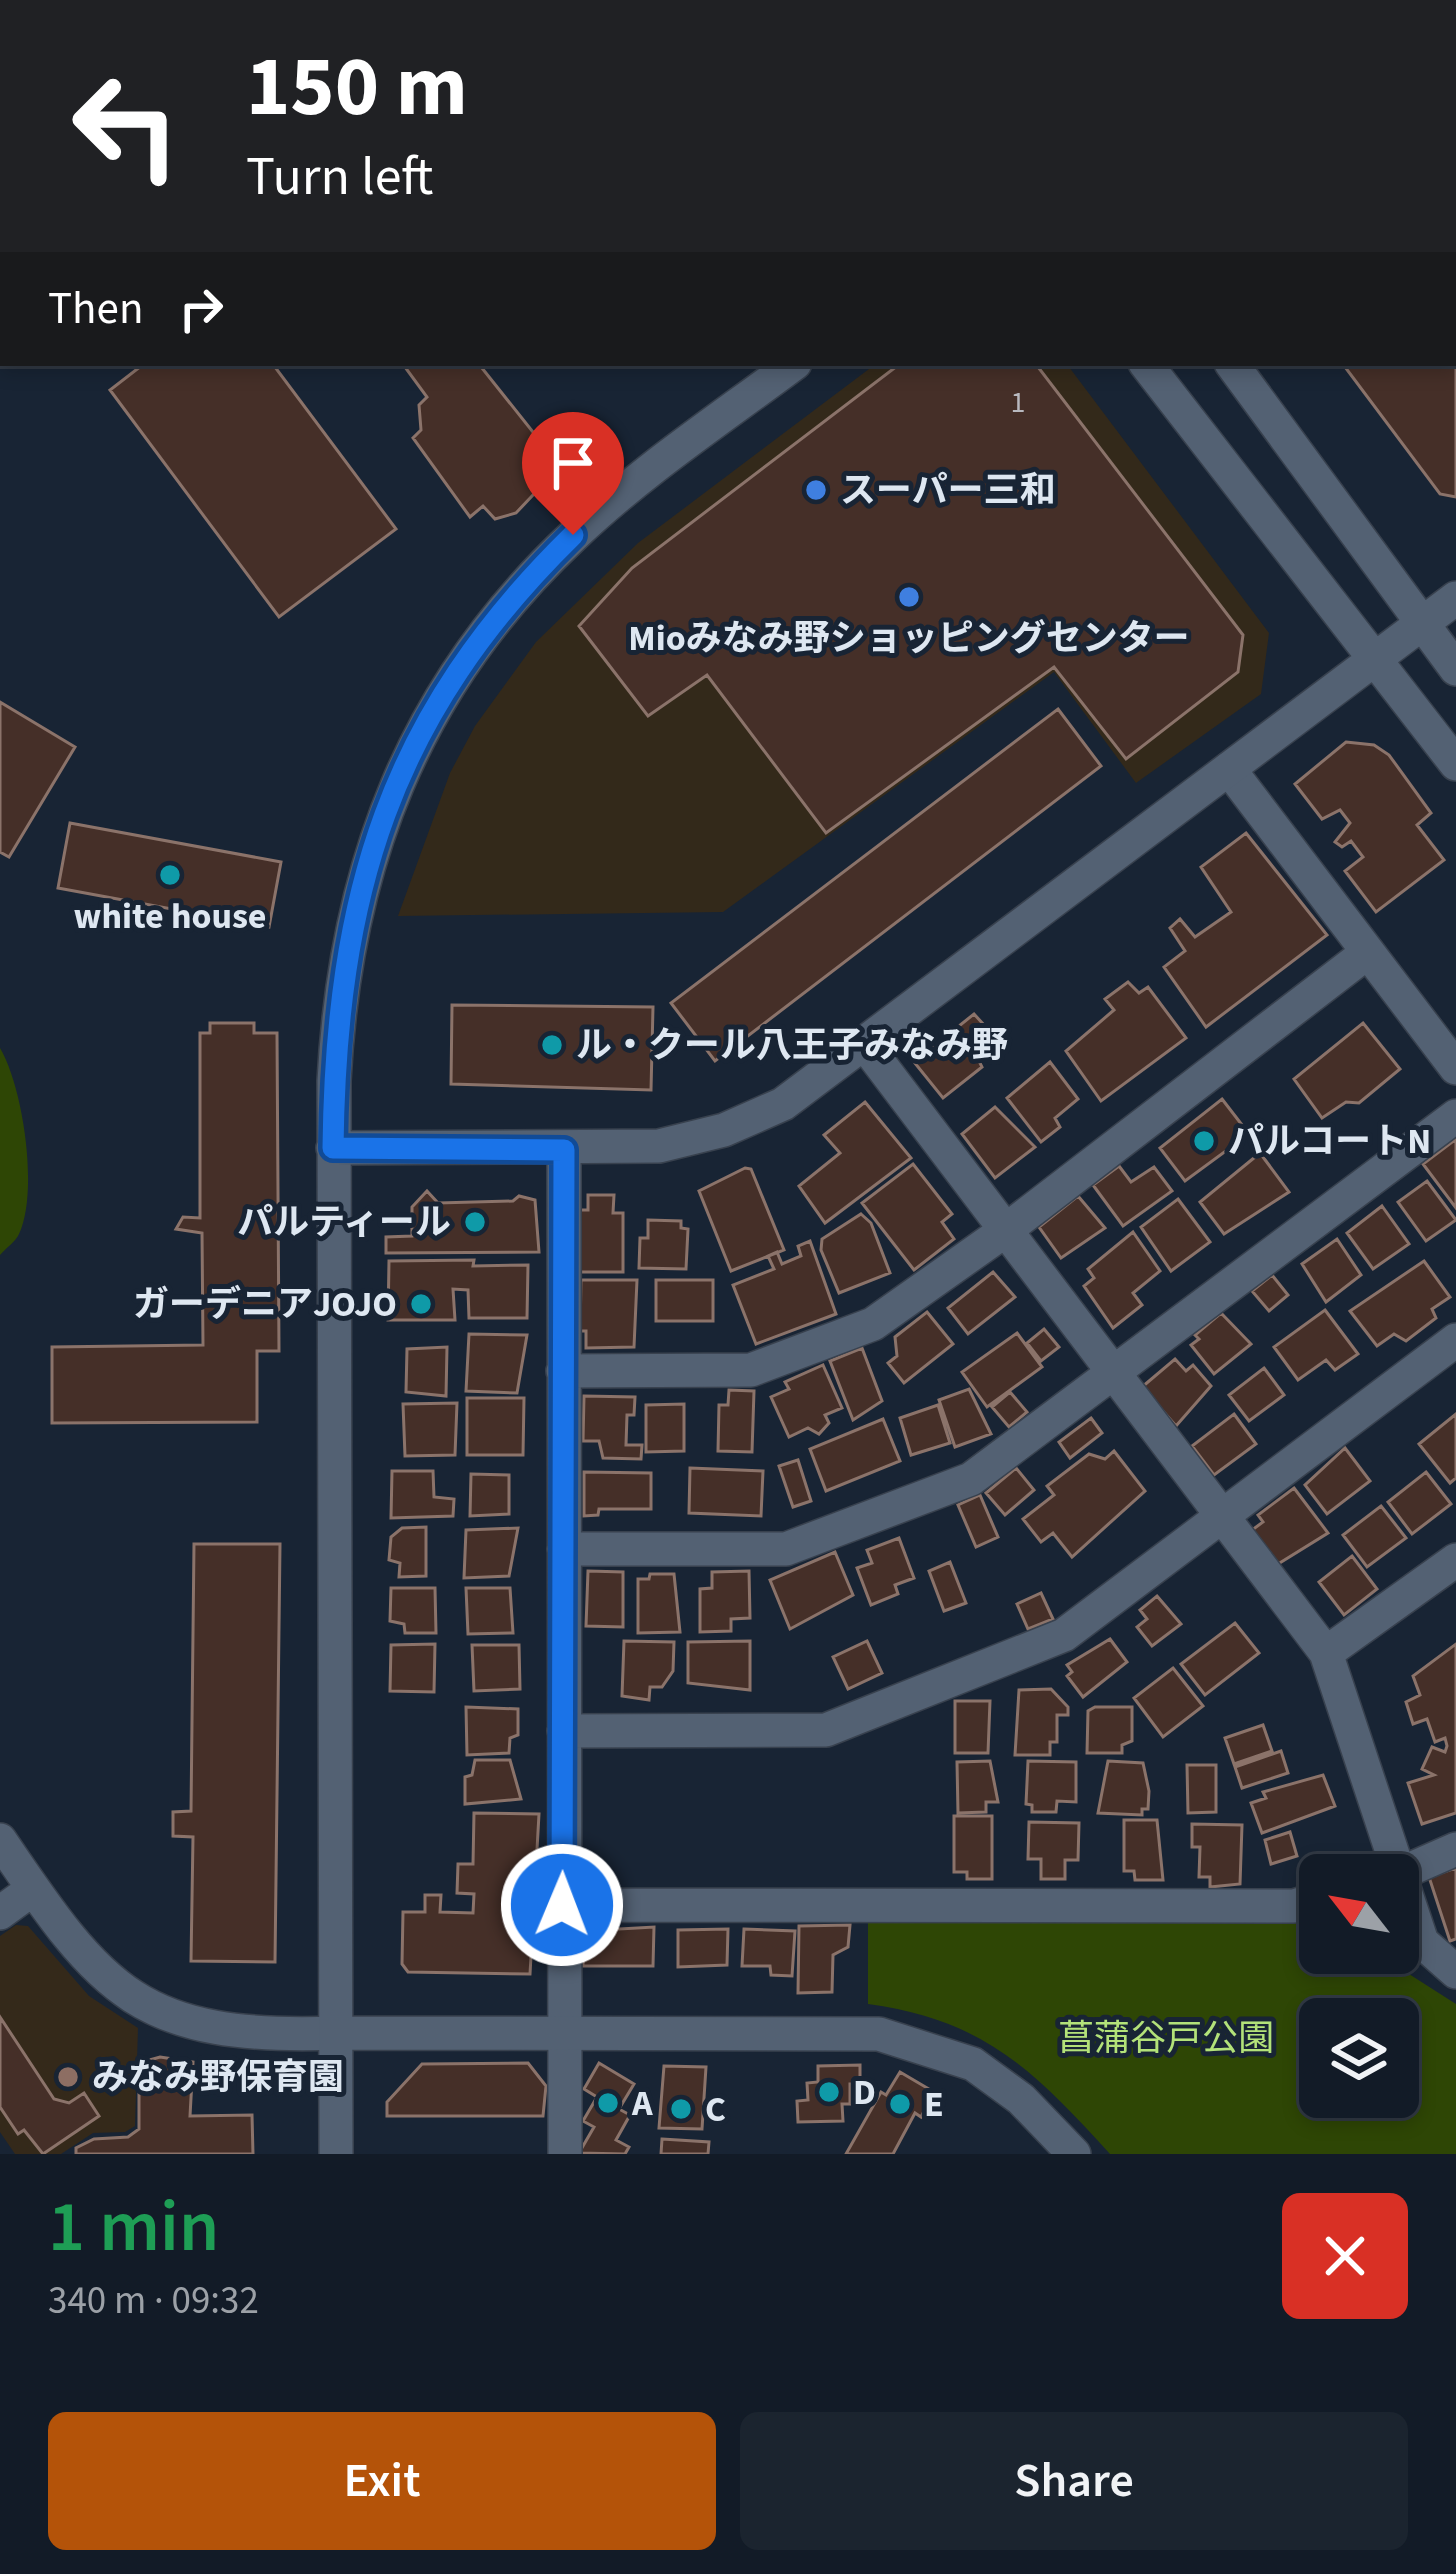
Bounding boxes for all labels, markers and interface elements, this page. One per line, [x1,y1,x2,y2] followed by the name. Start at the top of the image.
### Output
[246,28,468,148] text: 150 m
[48,48,204,204] icon: left
[246,139,433,216] text: Turn left
[168,276,234,342] icon: right
[48,277,144,341] text: Then
[1011,381,1025,424] house number: 1
[522,412,624,535] pin
[540,430,606,496] icon: arrive
[840,465,1056,516] place label: スーパー三和
[803,477,829,503] marker: スーパー三和
[896,584,922,610] marker: Mioみなみ野ショッピングセンター
[628,613,1190,664] place label: Mioみなみ野ショッピングセンター
[157,862,183,888] marker: white house
[74,891,267,942] place label: white house
[576,1020,1008,1071] place label: ル・クール八王子みなみ野
[539,1032,565,1058] marker: ル・クール八王子みなみ野
[1228,1116,1431,1167] place label: パルコートN
[1191,1128,1217,1154] marker: パルコートN
[237,1197,451,1248] place label: パルティール
[462,1209,488,1235] marker: パルティール
[133,1279,397,1330] place label: ガーデニアJOJO
[408,1291,434,1317] marker: ガーデニアJOJO
[499,1842,625,1968] position arrow
[1299,1854,1419,1974] north arrow
[1299,1854,1419,2118] map controls
[1299,1998,1419,2118] button: layers
[1058,2013,1274,2064] park label: 菖蒲谷戸公園
[92,2052,344,2103] place label: みなみ野保育園
[55,2064,81,2090] marker: みなみ野保育園
[853,2067,876,2118] place label: D
[631,2078,653,2129] place label: A
[816,2079,842,2105] marker: D
[924,2079,944,2130] place label: E
[705,2084,726,2135] place label: C
[595,2090,621,2116] marker: A
[887,2091,913,2117] marker: E
[668,2096,694,2122] marker: C
[48,2176,219,2279] text: 1 min
[1282,2193,1408,2319] button: close
[48,2273,259,2329] text: 340 m · 09:32
[48,2412,716,2550] button: Exit
[740,2412,1408,2550] button: Share

